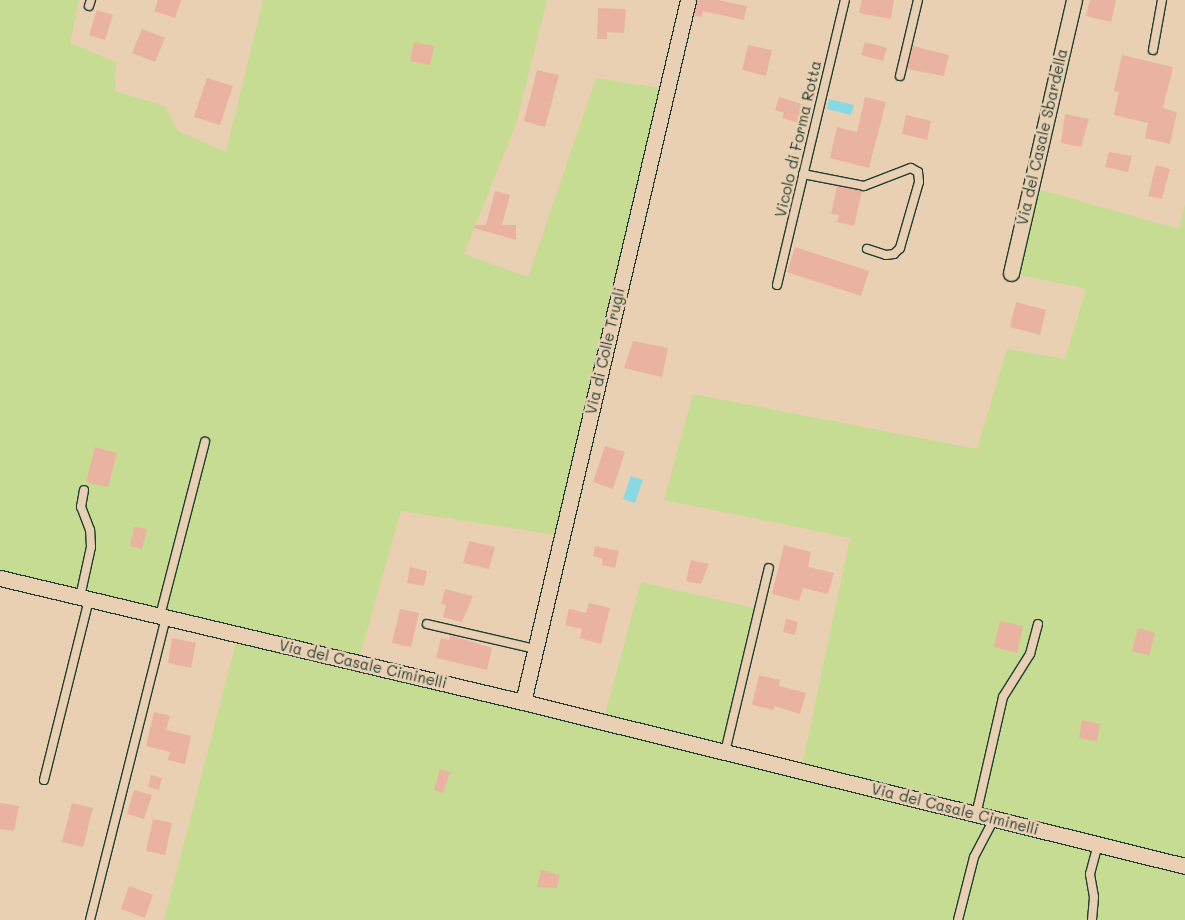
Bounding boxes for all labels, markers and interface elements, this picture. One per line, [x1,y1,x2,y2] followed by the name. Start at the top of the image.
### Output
[1013,47,1071,227] street label: Via del Casale Sbardella
[771,59,825,219] street label: Vicolo di Forma Rotta
[582,286,628,416] street label: Via di Colle Trugli
[277,636,449,692] street label: Via del Casale Ciminelli
[869,779,1041,839] street label: Via del Casale Ciminelli

